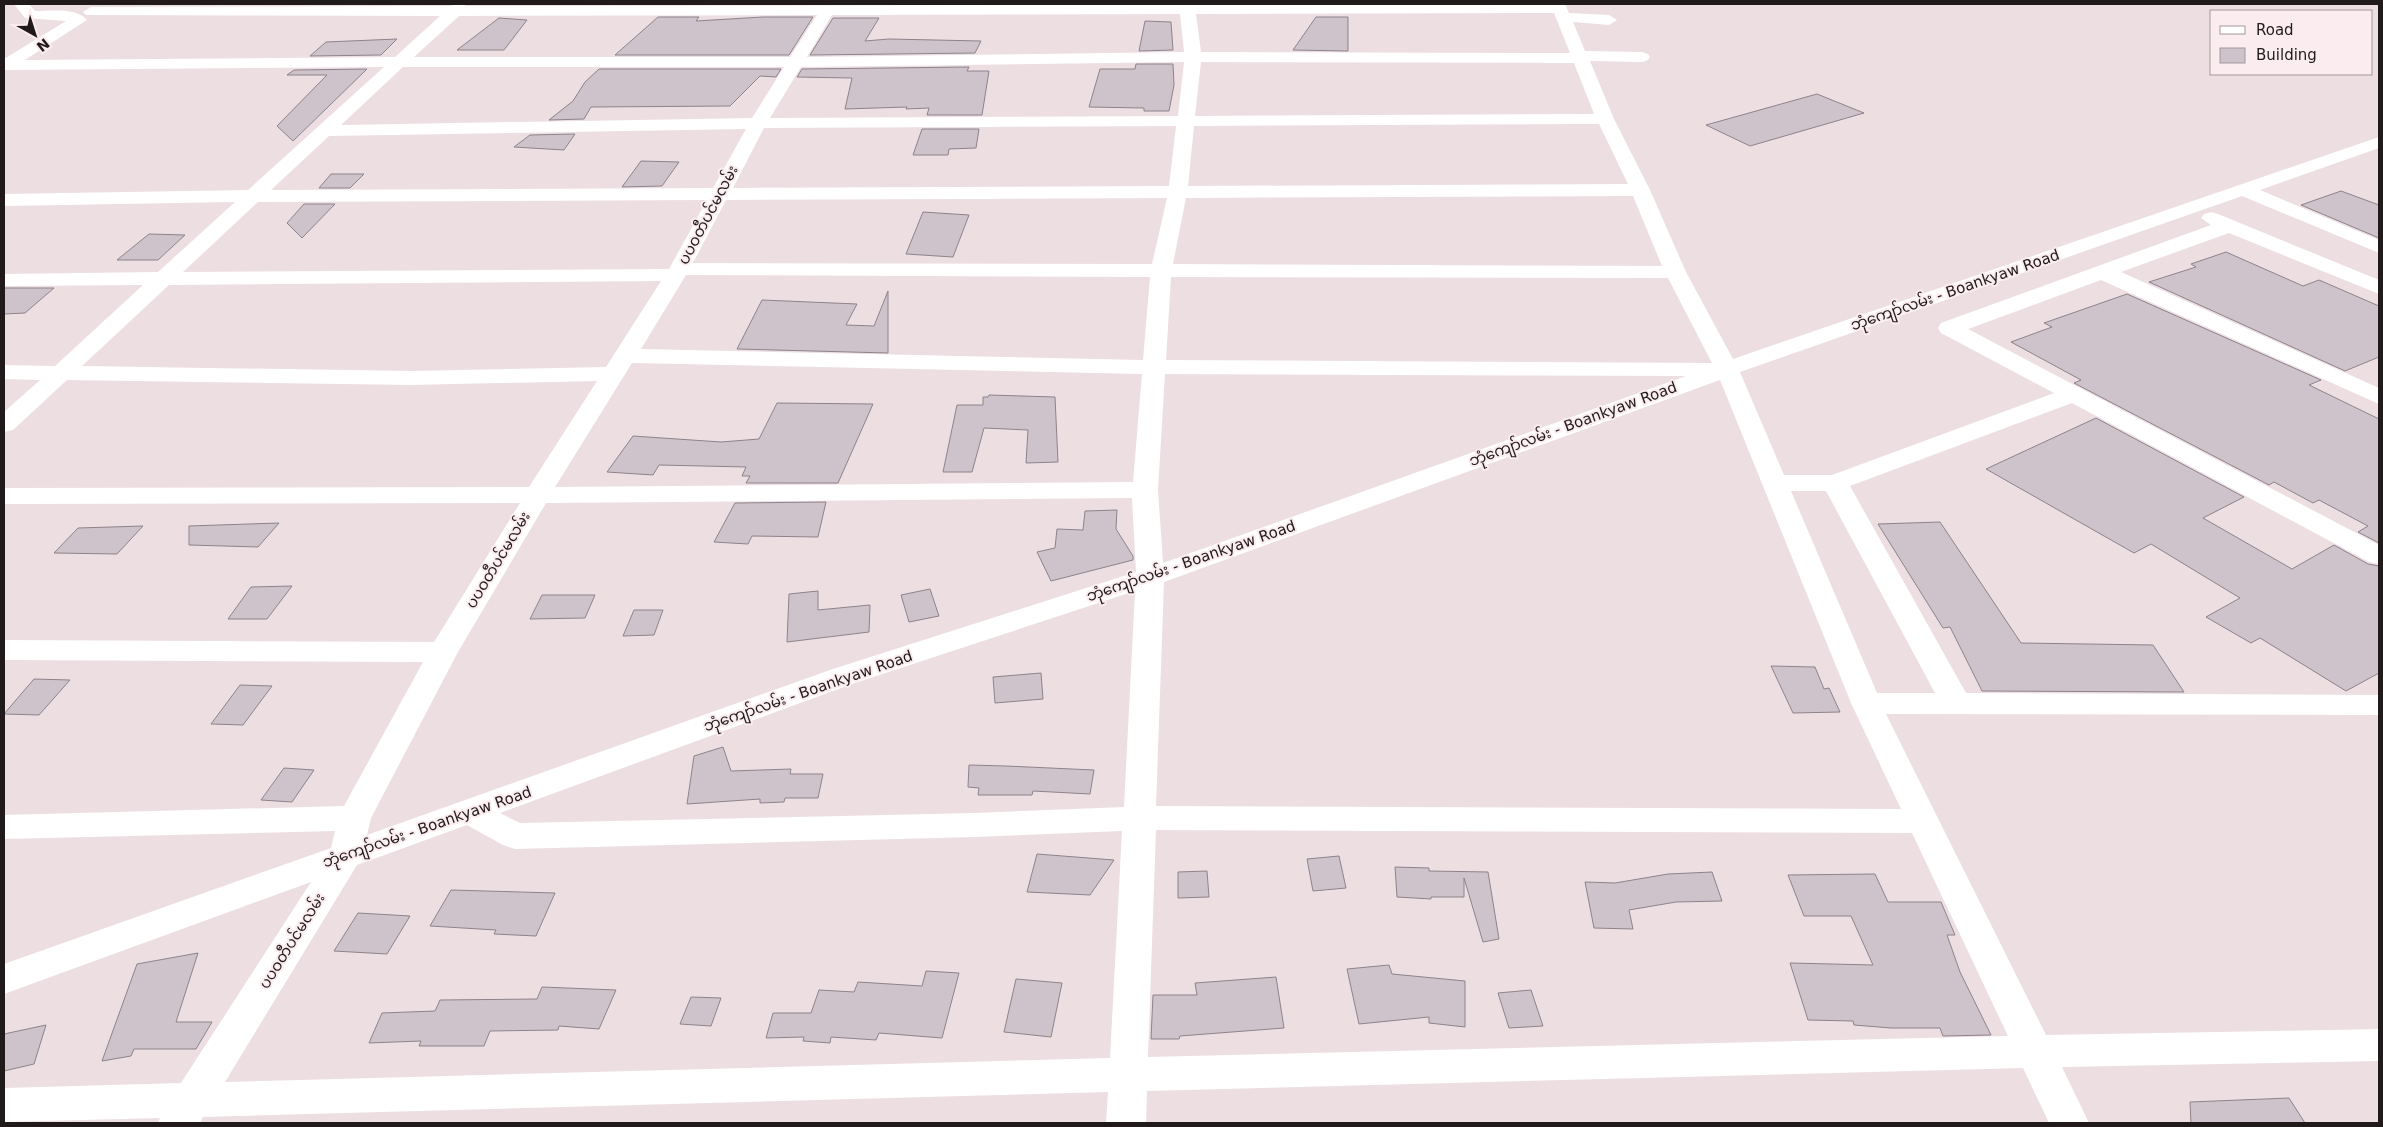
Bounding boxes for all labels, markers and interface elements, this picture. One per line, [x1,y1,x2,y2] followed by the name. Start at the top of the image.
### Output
[10,10,60,60] north arrow
[2210,10,2373,75] legend
[2256,21,2294,39] text: Road
[34,35,53,55] text: N
[2256,46,2317,64] text: Building
[673,162,742,268] street label: ပပဝတီပင်မလမ်း
[1848,245,2063,337] street label: ဘုံကျော်လမ်း - Boankyaw Road
[1466,377,1680,473] street label: ဘုံကျော်လမ်း - Boankyaw Road
[461,508,534,612] street label: ပပဝတီပင်မလမ်း
[1084,516,1299,608] street label: ဘုံကျော်လမ်း - Boankyaw Road
[701,646,916,738] street label: ဘုံကျော်လမ်း - Boankyaw Road
[320,782,535,874] street label: ဘုံကျော်လမ်း - Boankyaw Road
[255,889,329,992] street label: ပပဝတီပင်မလမ်း

